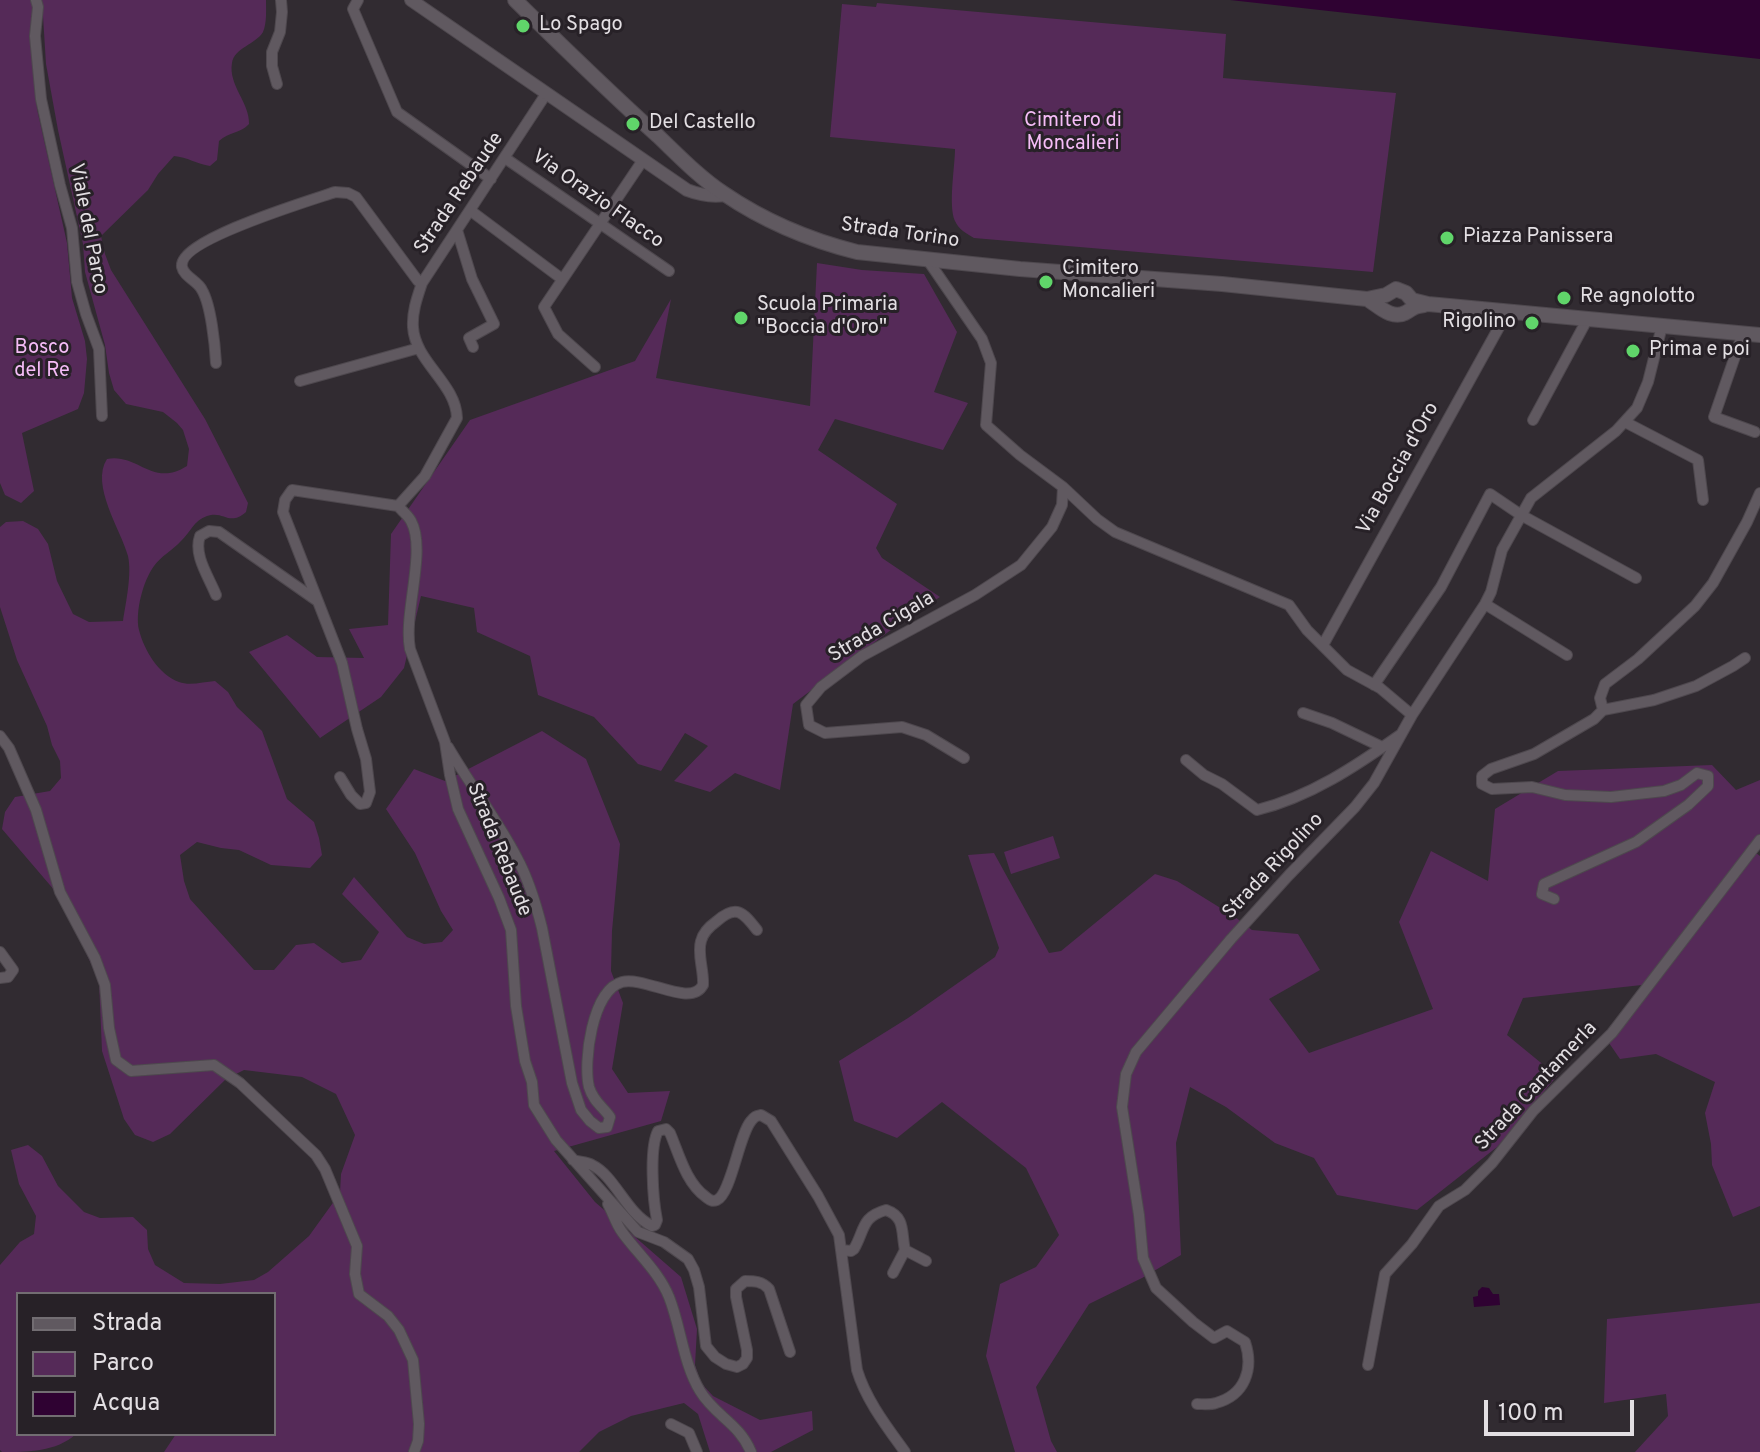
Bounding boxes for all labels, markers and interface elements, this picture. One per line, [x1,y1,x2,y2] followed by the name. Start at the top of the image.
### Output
[539,14,623,38] place label: Lo Spago
[514,17,532,35] marker: Lo Spago
[1024,110,1122,157] park label: Cimitero di Moncalieri
[649,112,756,136] place label: Del Castello
[624,115,642,133] marker: Del Castello
[410,128,510,260] street label: Strada Rebaude
[526,146,668,254] street label: Via Orazio Flacco
[63,162,111,296] street label: Viale del Parco
[839,214,961,254] street label: Strada Torino
[1463,226,1613,250] place label: Piazza Panissera
[1438,229,1456,247] marker: Piazza Panissera
[1062,258,1155,305] place label: Cimitero Moncalieri
[1037,273,1055,291] marker: Cimitero Moncalieri
[1580,286,1695,310] place label: Re agnolotto
[1555,289,1573,307] marker: Re agnolotto
[757,294,898,341] place label: Scuola Primaria "Boccia d'Oro"
[732,309,750,327] marker: Scuola Primaria "Boccia d'Oro"
[1442,311,1516,335] place label: Rigolino
[1523,314,1541,332] marker: Rigolino
[14,337,70,384] park label: Bosco del Re
[1649,339,1750,363] place label: Prima e poi
[1624,342,1642,360] marker: Prima e poi
[1353,399,1445,539] street label: Via Boccia d'Oro
[825,587,939,669] street label: Strada Cigala
[460,780,536,920] street label: Strada Rebaude
[1219,809,1329,925] street label: Strada Rigolino
[1471,1018,1603,1156] street label: Strada Cantamerla
[16,1292,276,1436] legend
[92,1309,162,1339] text: Strada
[92,1349,154,1379] text: Parco
[1488,1384,1638,1434] scale bar
[92,1389,160,1419] text: Acqua
[1498,1399,1564,1429] text: 100 m

